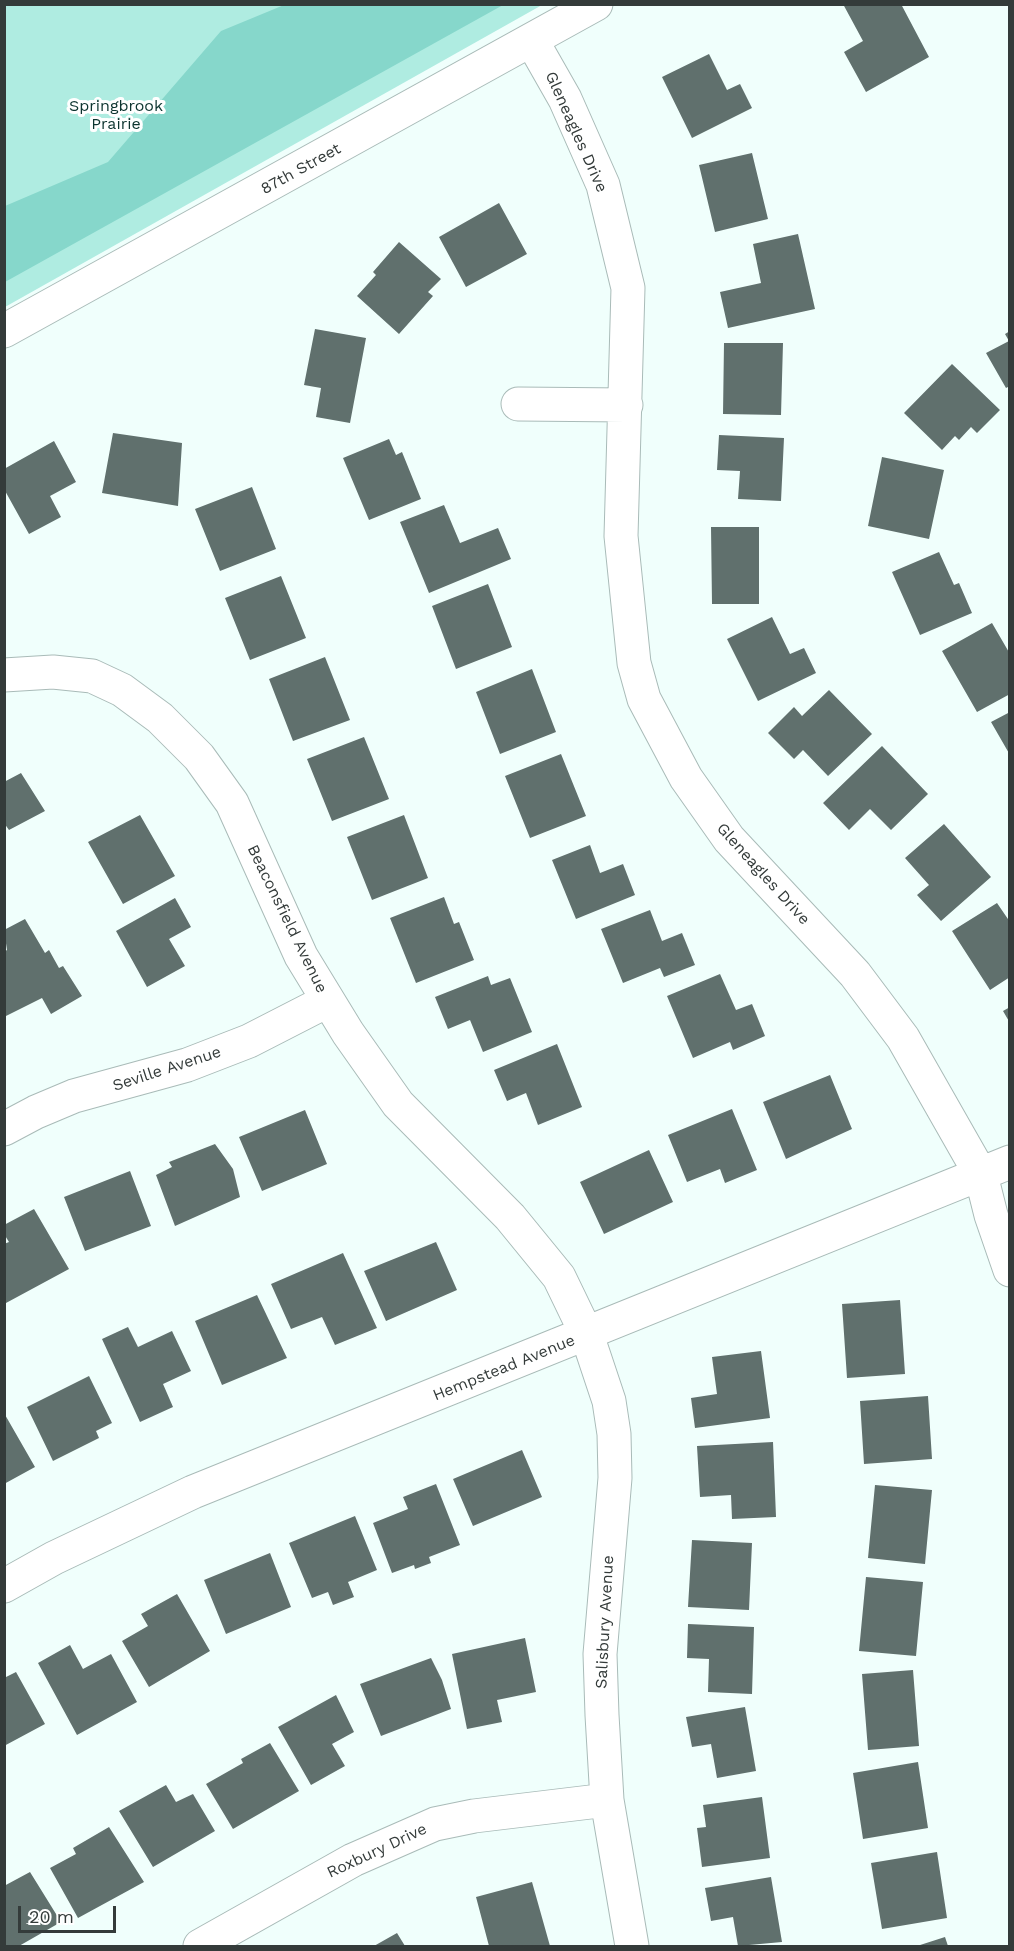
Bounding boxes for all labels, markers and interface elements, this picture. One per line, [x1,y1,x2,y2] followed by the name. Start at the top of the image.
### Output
[541,69,611,195] street label: Gleneagles Drive
[69,96,163,134] park label: Springbrook Prairie
[258,139,344,199] street label: 87th Street
[712,819,814,929] street label: Gleneagles Drive
[243,842,331,996] street label: Beaconsfield Avenue
[110,1042,224,1096] street label: Seville Avenue
[430,1331,578,1405] street label: Hempstead Avenue
[592,1555,618,1689] street label: Salisbury Avenue
[324,1819,430,1883] street label: Roxbury Drive
[21,1894,118,1932] scale bar
[29,1906,74,1927] text: 20 m

